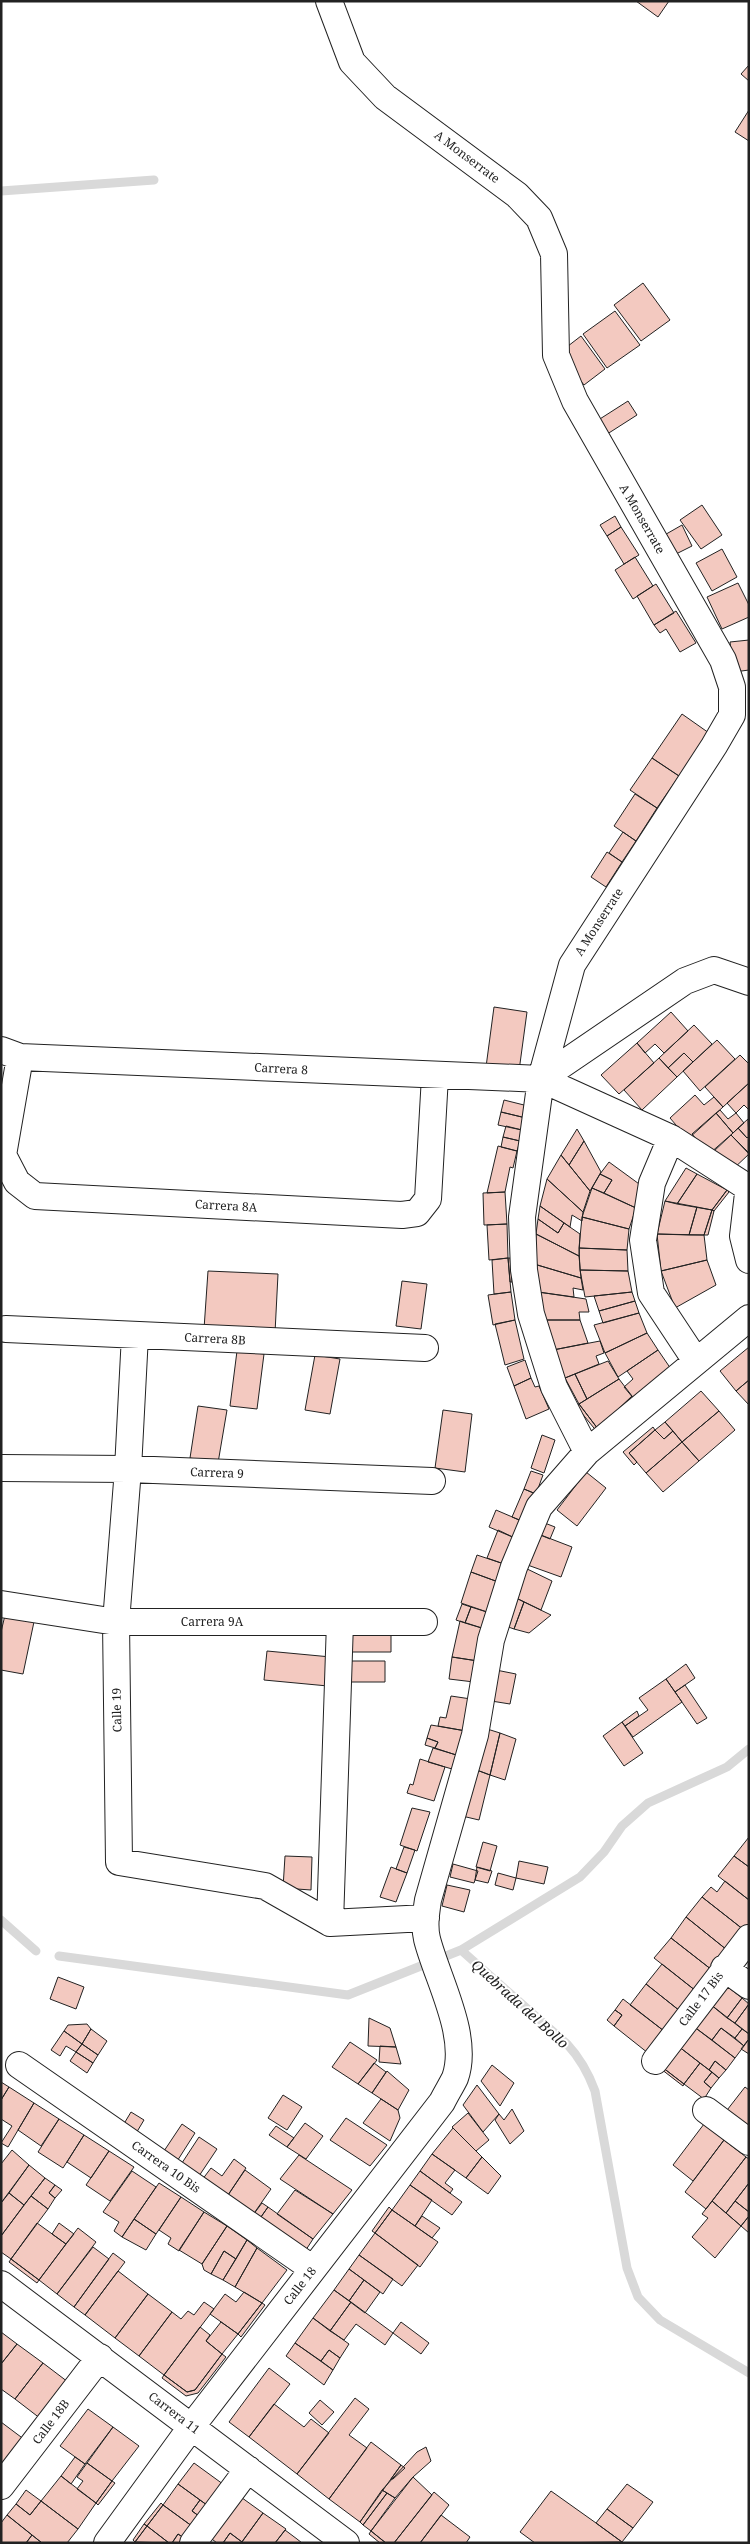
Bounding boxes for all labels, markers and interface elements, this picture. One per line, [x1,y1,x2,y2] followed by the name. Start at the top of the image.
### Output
[431,126,503,187] street label: A Monserrate
[616,481,669,557] street label: A Monserrate
[570,884,627,959] street label: A Monserrate
[254,1059,309,1078] street label: Carrera 8
[194,1195,258,1216] street label: Carrera 8A
[184,1328,246,1349] street label: Carrera 8B
[190,1463,244,1482] street label: Carrera 9
[181,1613,244,1630] street label: Carrera 9A
[108,1688,125,1732] street label: Calle 19
[468,1955,573,2052] water label: Quebrada del Bollo
[674,1968,727,2030] street label: Calle 17 Bis
[128,2136,204,2197] street label: Carrera 10 Bis
[279,2263,320,2308] street label: Calle 18
[145,2388,204,2438] street label: Carrera 11
[28,2396,73,2448] street label: Calle 18B

